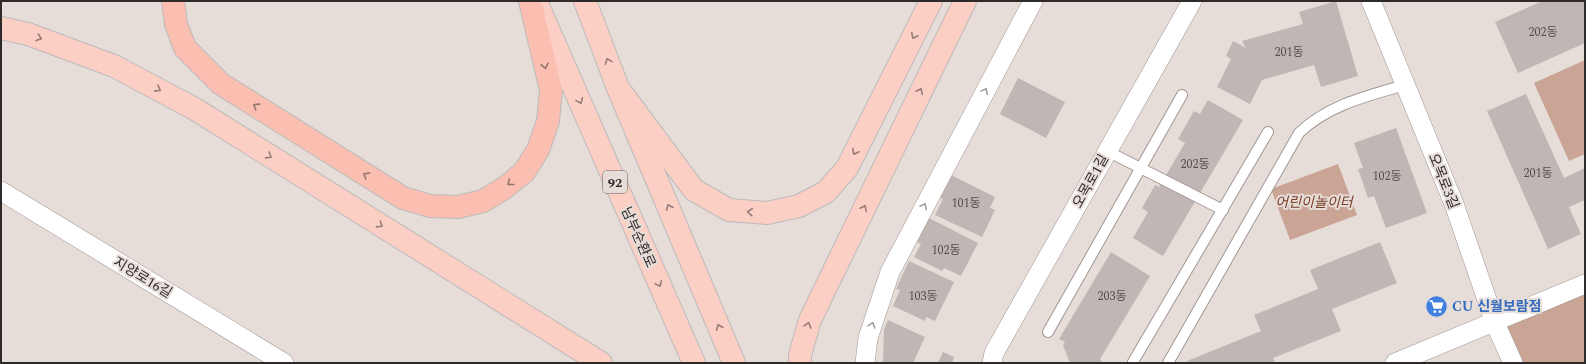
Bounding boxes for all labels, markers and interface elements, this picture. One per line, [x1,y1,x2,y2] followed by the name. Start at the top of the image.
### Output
[1528,23,1558,42] house number: 202동
[911,32,918,39] one-way arrow
[35,34,42,42] one-way arrow
[1274,43,1304,62] house number: 201동
[604,58,613,65] one-way arrow
[541,63,549,69] one-way arrow
[154,85,161,92] one-way arrow
[915,87,923,95] one-way arrow
[981,88,988,96] one-way arrow
[575,97,583,104] one-way arrow
[253,103,260,111] one-way arrow
[852,148,860,155] one-way arrow
[1423,150,1464,212] street label: 오목로3길
[265,151,272,158] one-way arrow
[1067,151,1114,212] street label: 오목로1길
[1180,155,1210,174] house number: 202동
[1523,164,1553,183] house number: 201동
[1372,167,1402,186] house number: 102동
[603,171,627,193] road number: 92
[363,172,370,179] one-way arrow
[508,179,515,186] one-way arrow
[1275,192,1355,213] park label: 어린이놀이터
[951,194,981,213] house number: 101동
[920,203,927,210] one-way arrow
[616,204,661,271] street label: 남부순환로
[665,204,673,211] one-way arrow
[859,204,867,212] one-way arrow
[747,207,753,216] one-way arrow
[376,220,383,227] one-way arrow
[931,241,961,260] house number: 102동
[109,252,176,303] street label: 지양로16길
[655,281,663,288] one-way arrow
[908,287,938,306] house number: 103동
[1097,287,1127,306] house number: 203동
[1424,293,1450,319] supermarket icon: CU 신월보람점
[1452,296,1541,317] place label: CU 신월보람점
[803,322,812,329] one-way arrow
[867,322,876,329] one-way arrow
[716,324,724,332] one-way arrow

